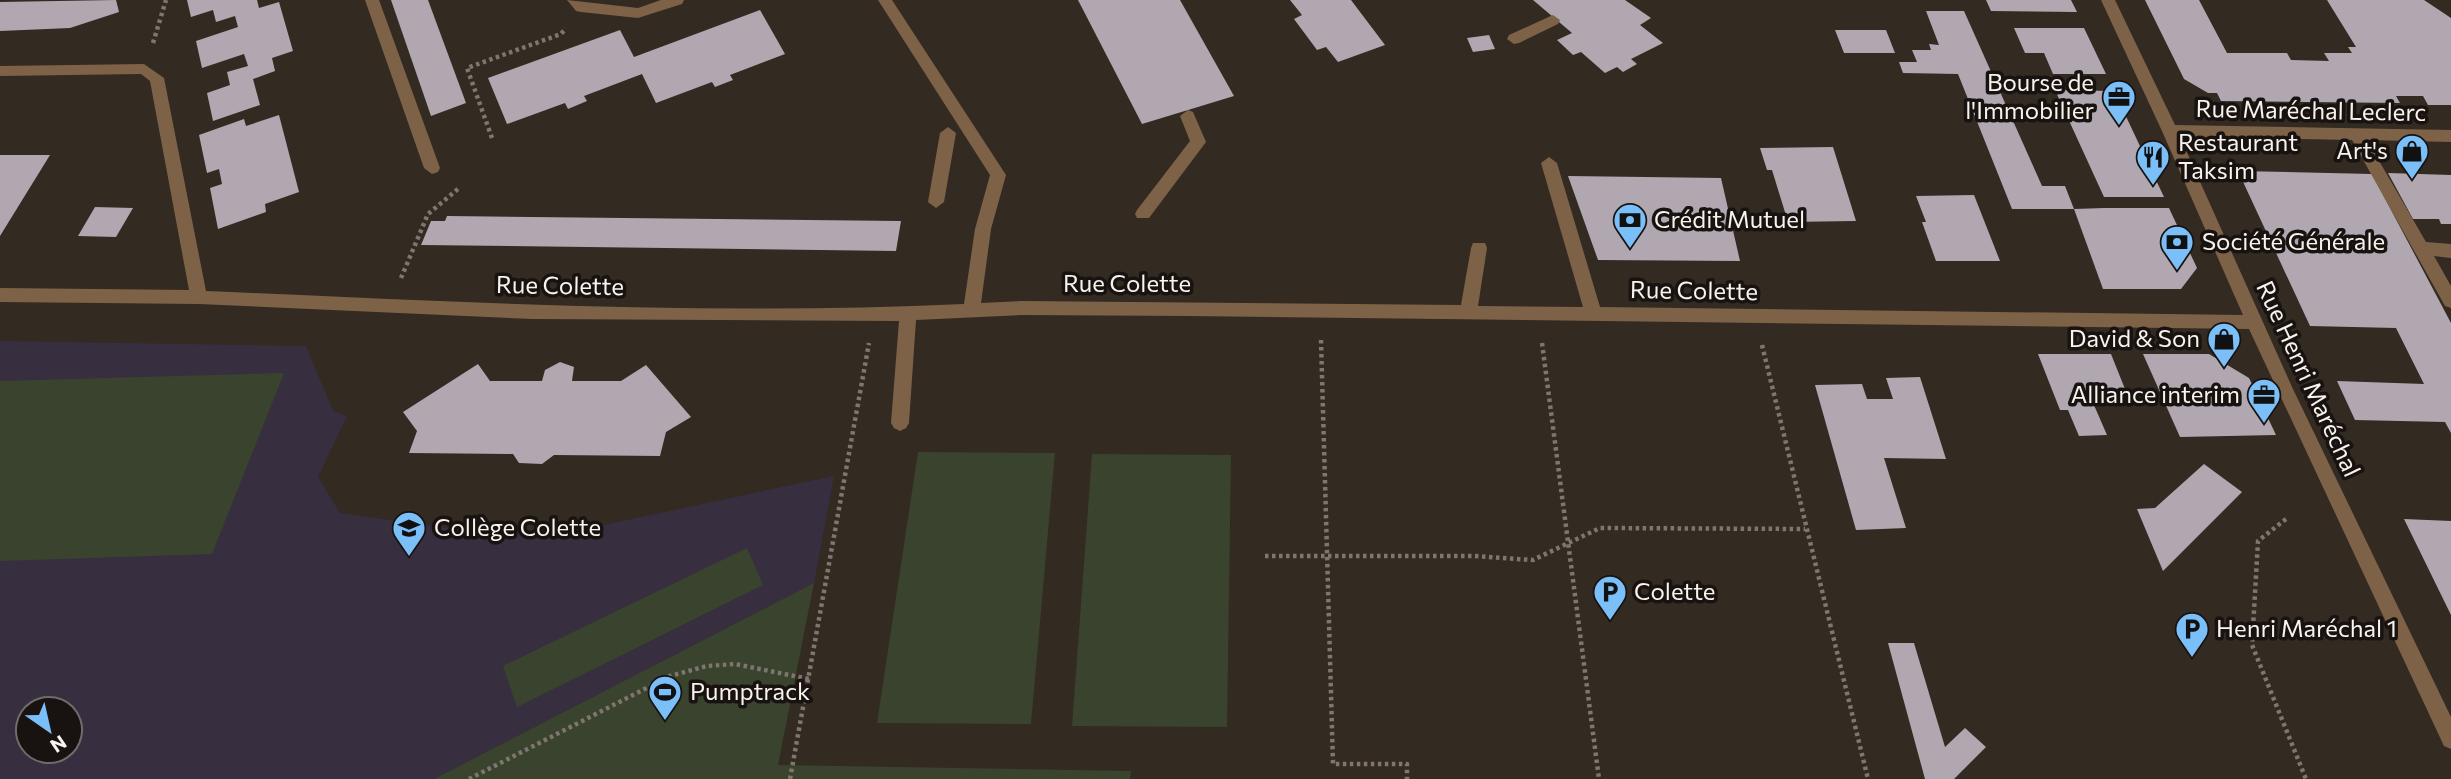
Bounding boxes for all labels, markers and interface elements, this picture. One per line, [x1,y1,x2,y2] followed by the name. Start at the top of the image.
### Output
[1965,67,2094,124] place label: Bourse de l'Immobilier
[2100,78,2138,127] office icon: Bourse de l'Immobilier
[2195,93,2427,126] street label: Rue Maréchal Leclerc
[2178,127,2298,184] place label: Restaurant Taksim
[2393,132,2431,181] shop icon: Art's
[2336,135,2388,164] place label: Art's
[2134,138,2172,187] restaurant icon: Restaurant Taksim
[1611,201,1649,250] bank icon: Crédit Mutuel
[1654,204,1805,233] place label: Crédit Mutuel
[2158,223,2196,272] bank icon: Société Générale
[2202,226,2385,255] place label: Société Générale
[1063,268,1191,297] street label: Rue Colette
[496,269,624,300] street label: Rue Colette
[1630,274,1758,305] street label: Rue Colette
[2251,276,2367,481] street label: Rue Henri Maréchal
[2205,320,2243,369] shop icon: David & Son
[2069,323,2200,352] place label: David & Son
[2245,376,2283,425] office icon: Alliance interim
[2071,379,2240,408] place label: Alliance interim
[390,509,428,558] school or university icon: Collège Colette
[434,512,601,541] place label: Collège Colette
[1591,573,1629,622] parking icon: Colette
[1634,576,1716,605] place label: Colette
[2173,610,2211,659] parking icon: Henri Maréchal 1
[2216,613,2397,642] place label: Henri Maréchal 1
[646,673,684,722] sports icon: Pumptrack
[690,676,810,705] place label: Pumptrack
[14,695,84,765] north arrow
[46,731,71,758] text: N

